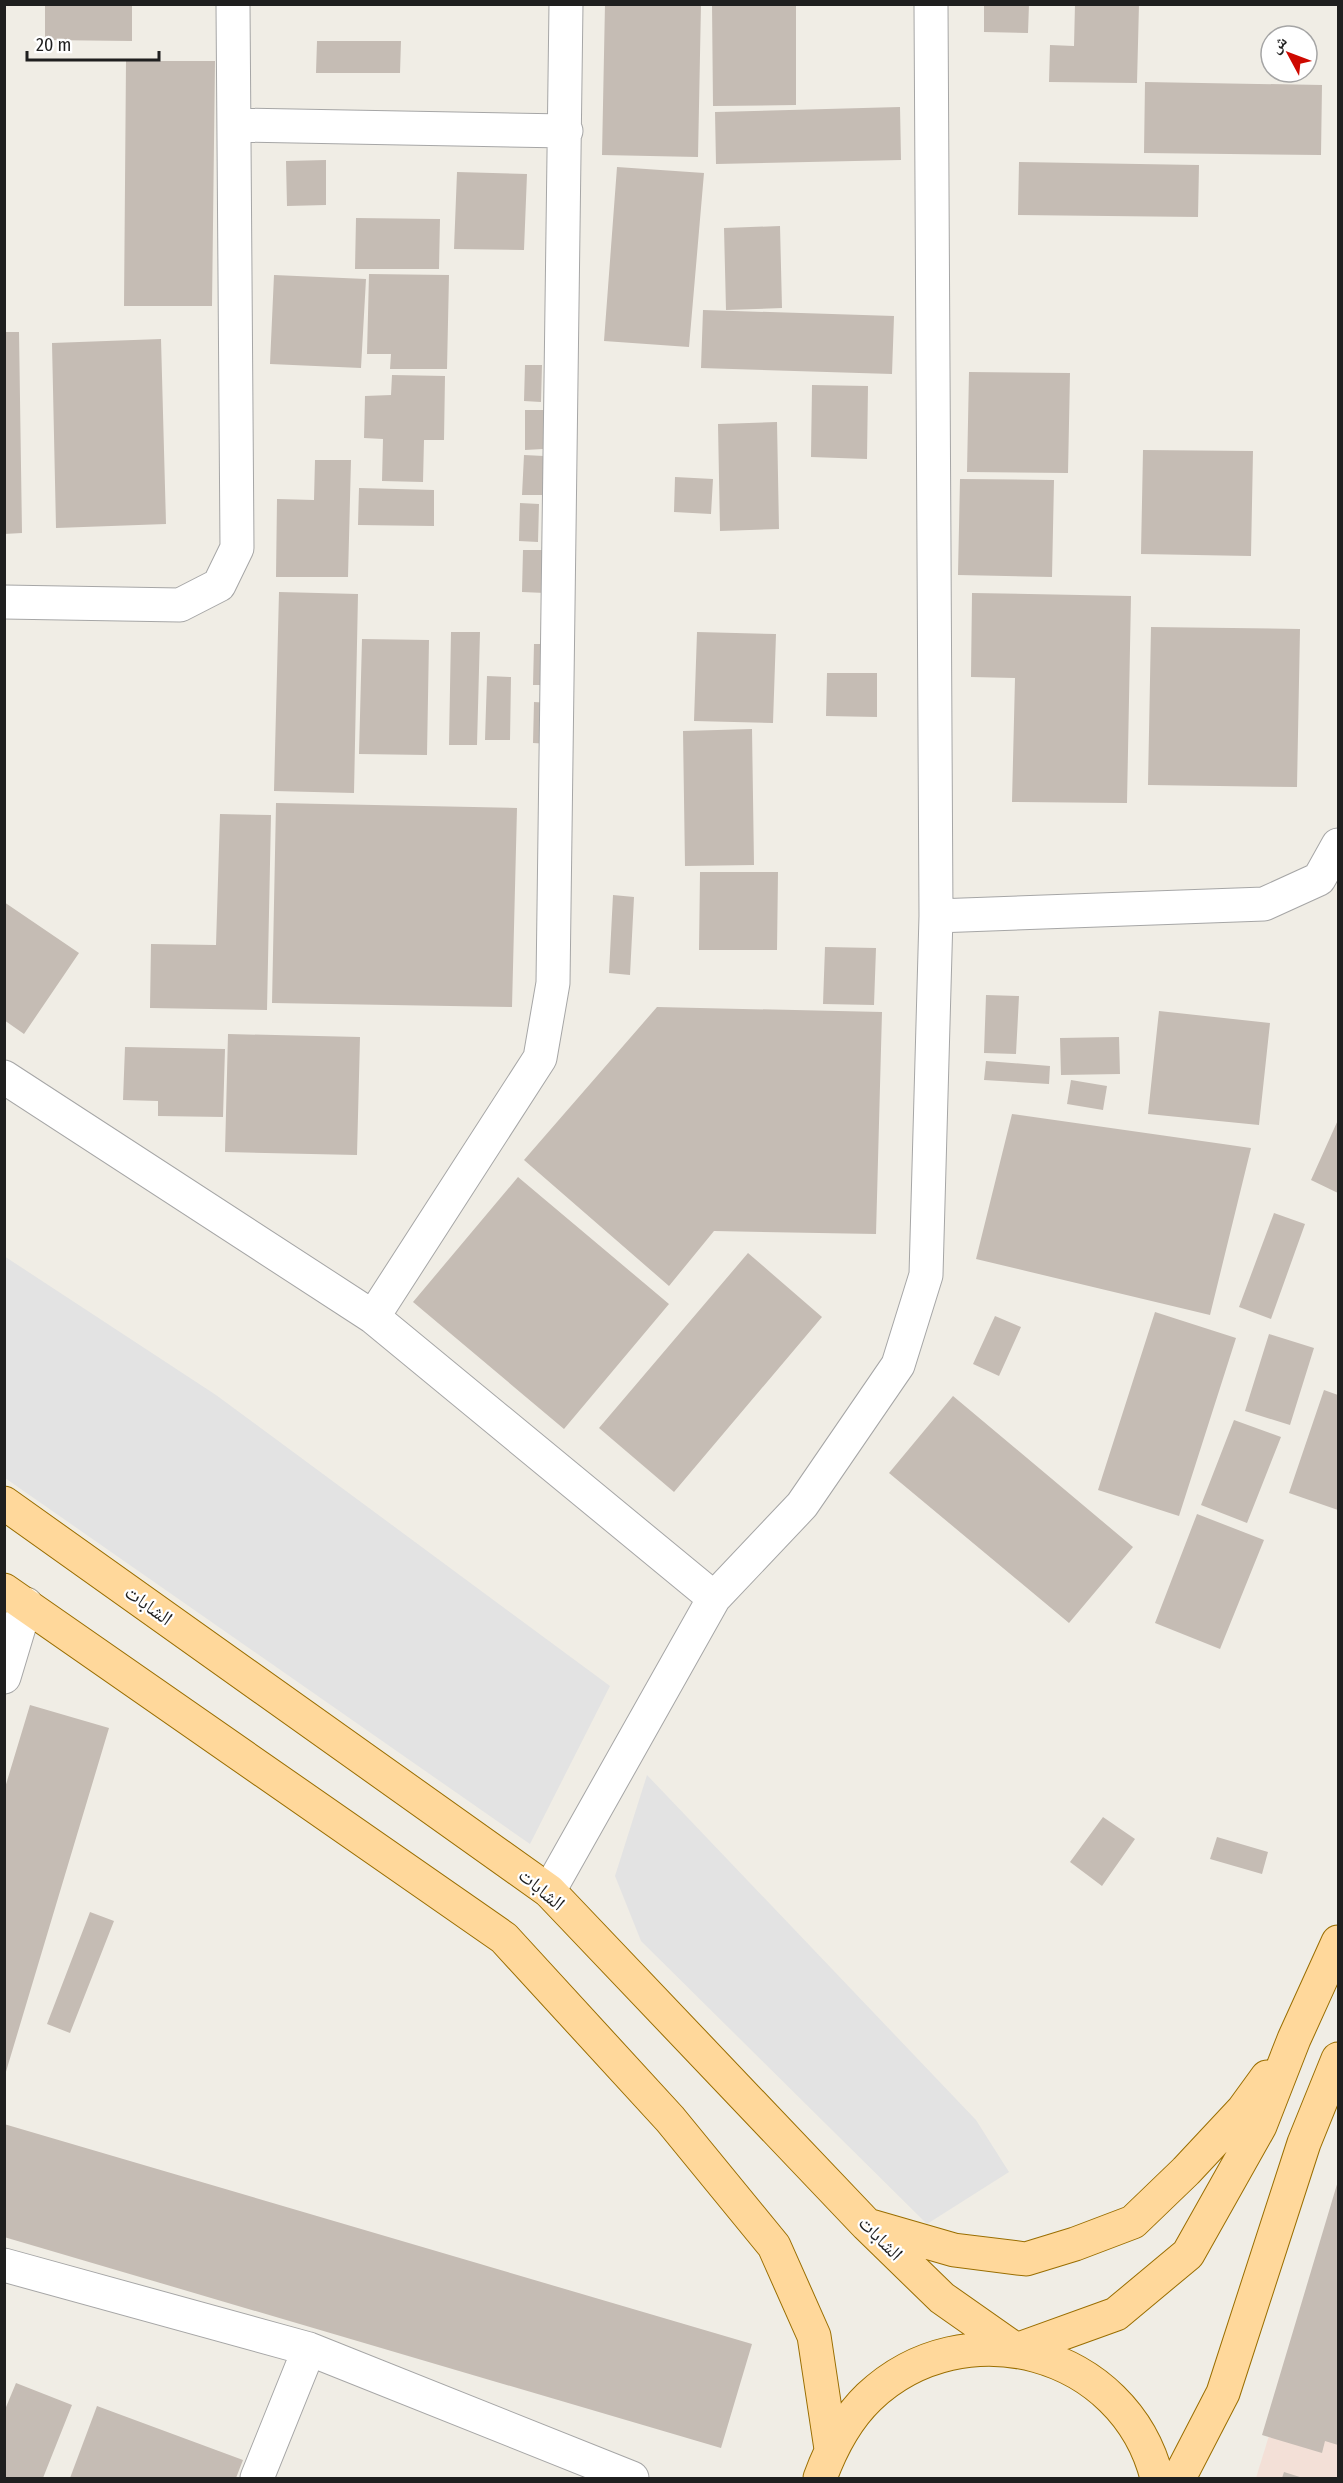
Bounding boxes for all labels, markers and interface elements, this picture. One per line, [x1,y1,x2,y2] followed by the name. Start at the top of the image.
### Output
[27,24,159,62] scale bar
[1259,24,1319,84] north arrow
[1265,32,1291,57] text: ش
[36,34,71,56] text: 20 m
[120,1580,178,1630] street label: الشابات
[514,1863,570,1915] street label: الشابات
[854,2211,908,2265] street label: الشابات

